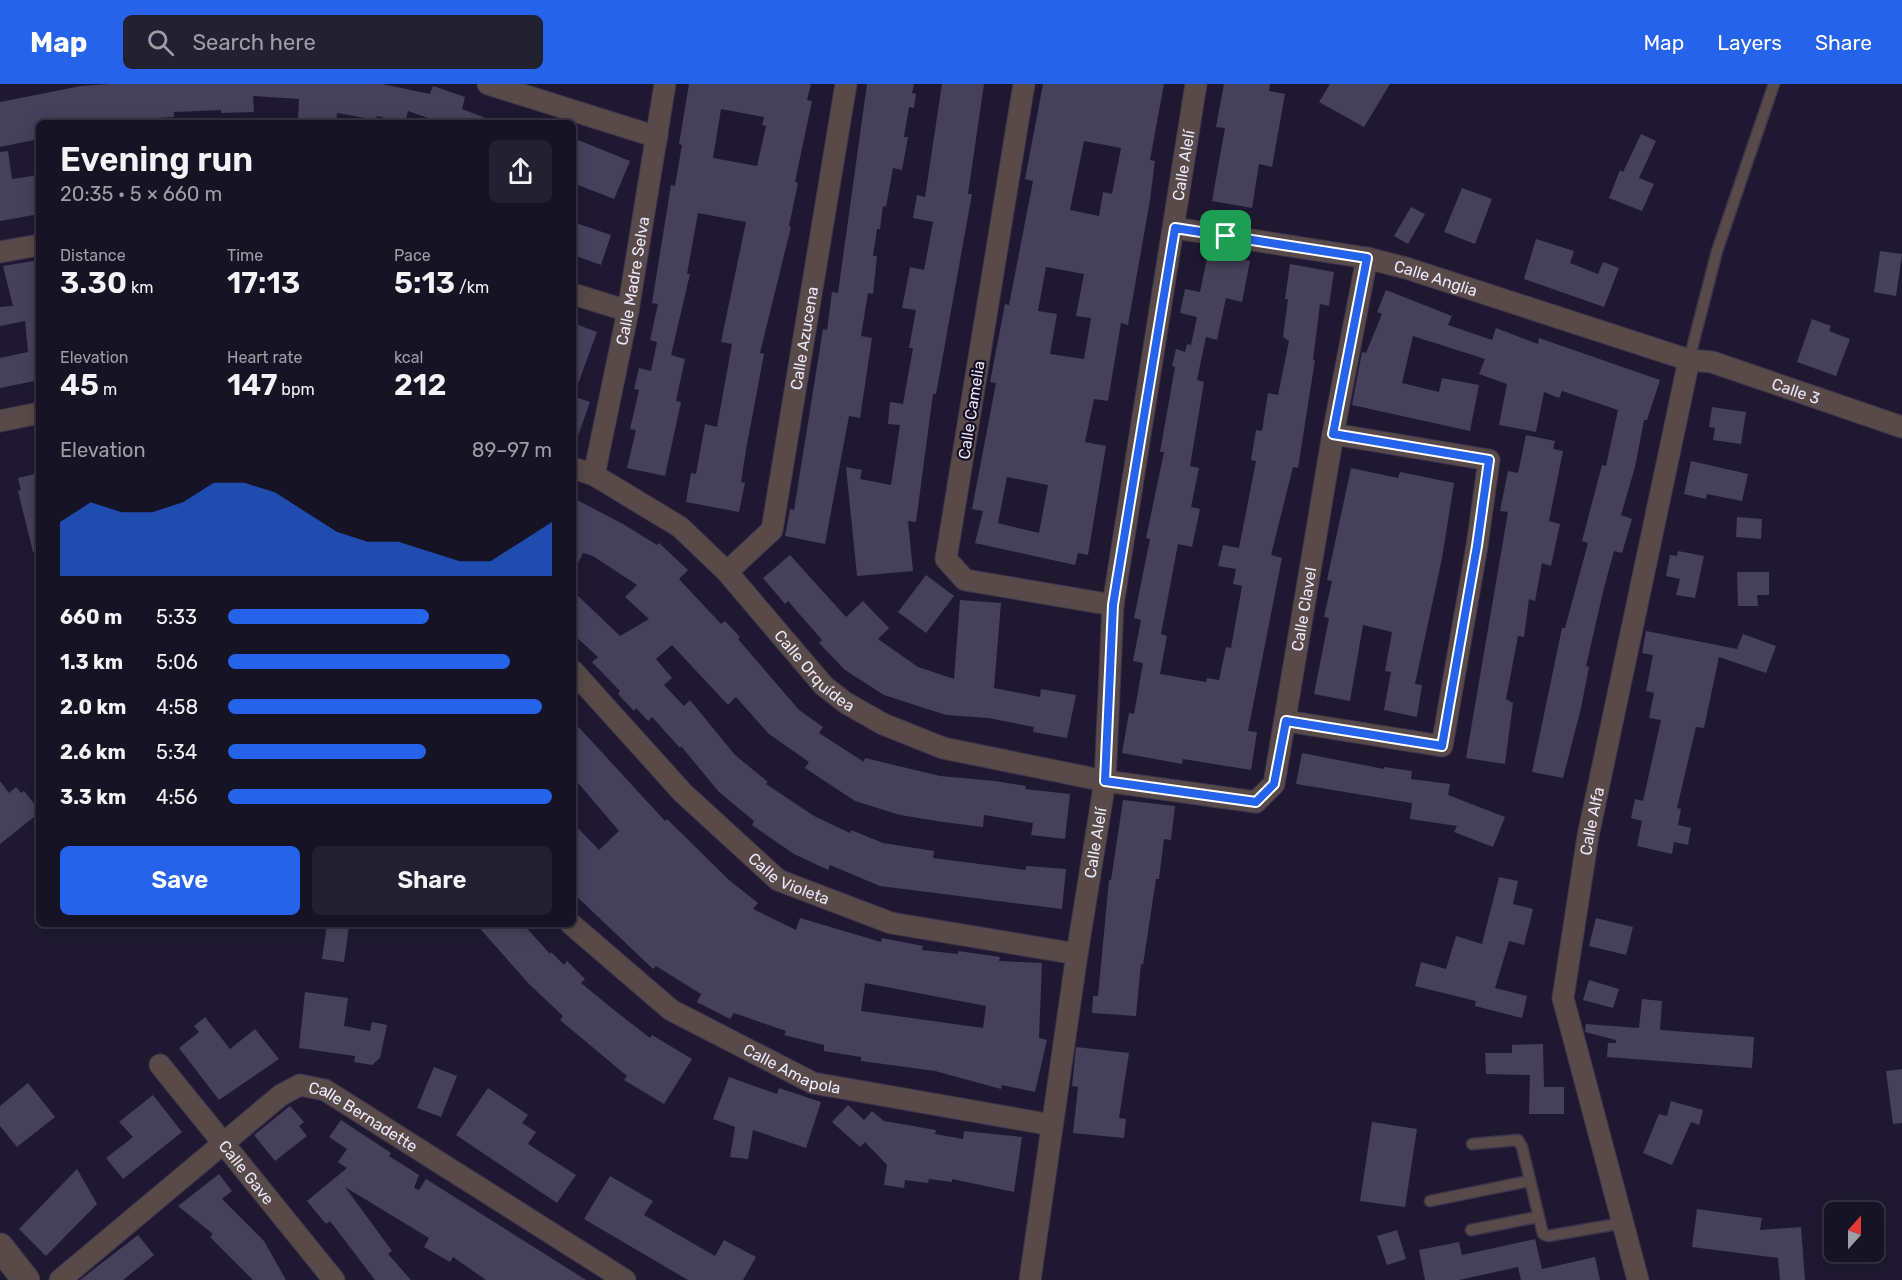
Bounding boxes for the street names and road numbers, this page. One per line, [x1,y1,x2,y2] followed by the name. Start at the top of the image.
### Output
[1169,128,1199,202] street label: Calle Alelí
[612,215,653,347] street label: Calle Madre Selva
[1392,256,1480,301] street label: Calle Anglia
[786,285,822,391] street label: Calle Azucena
[954,359,989,461] street label: Calle Camelia
[1769,374,1822,408] street label: Calle 3
[1288,566,1320,653] street label: Calle Clavel
[770,626,858,716] street label: Calle Orquídea
[1576,785,1608,857] street label: Calle Alfa
[1080,805,1111,880] street label: Calle Alelí
[744,849,832,909] street label: Calle Violeta
[740,1040,842,1098] street label: Calle Amapola
[307,1078,421,1156] street label: Calle Bernadette
[215,1137,278,1209] street label: Calle Gave

